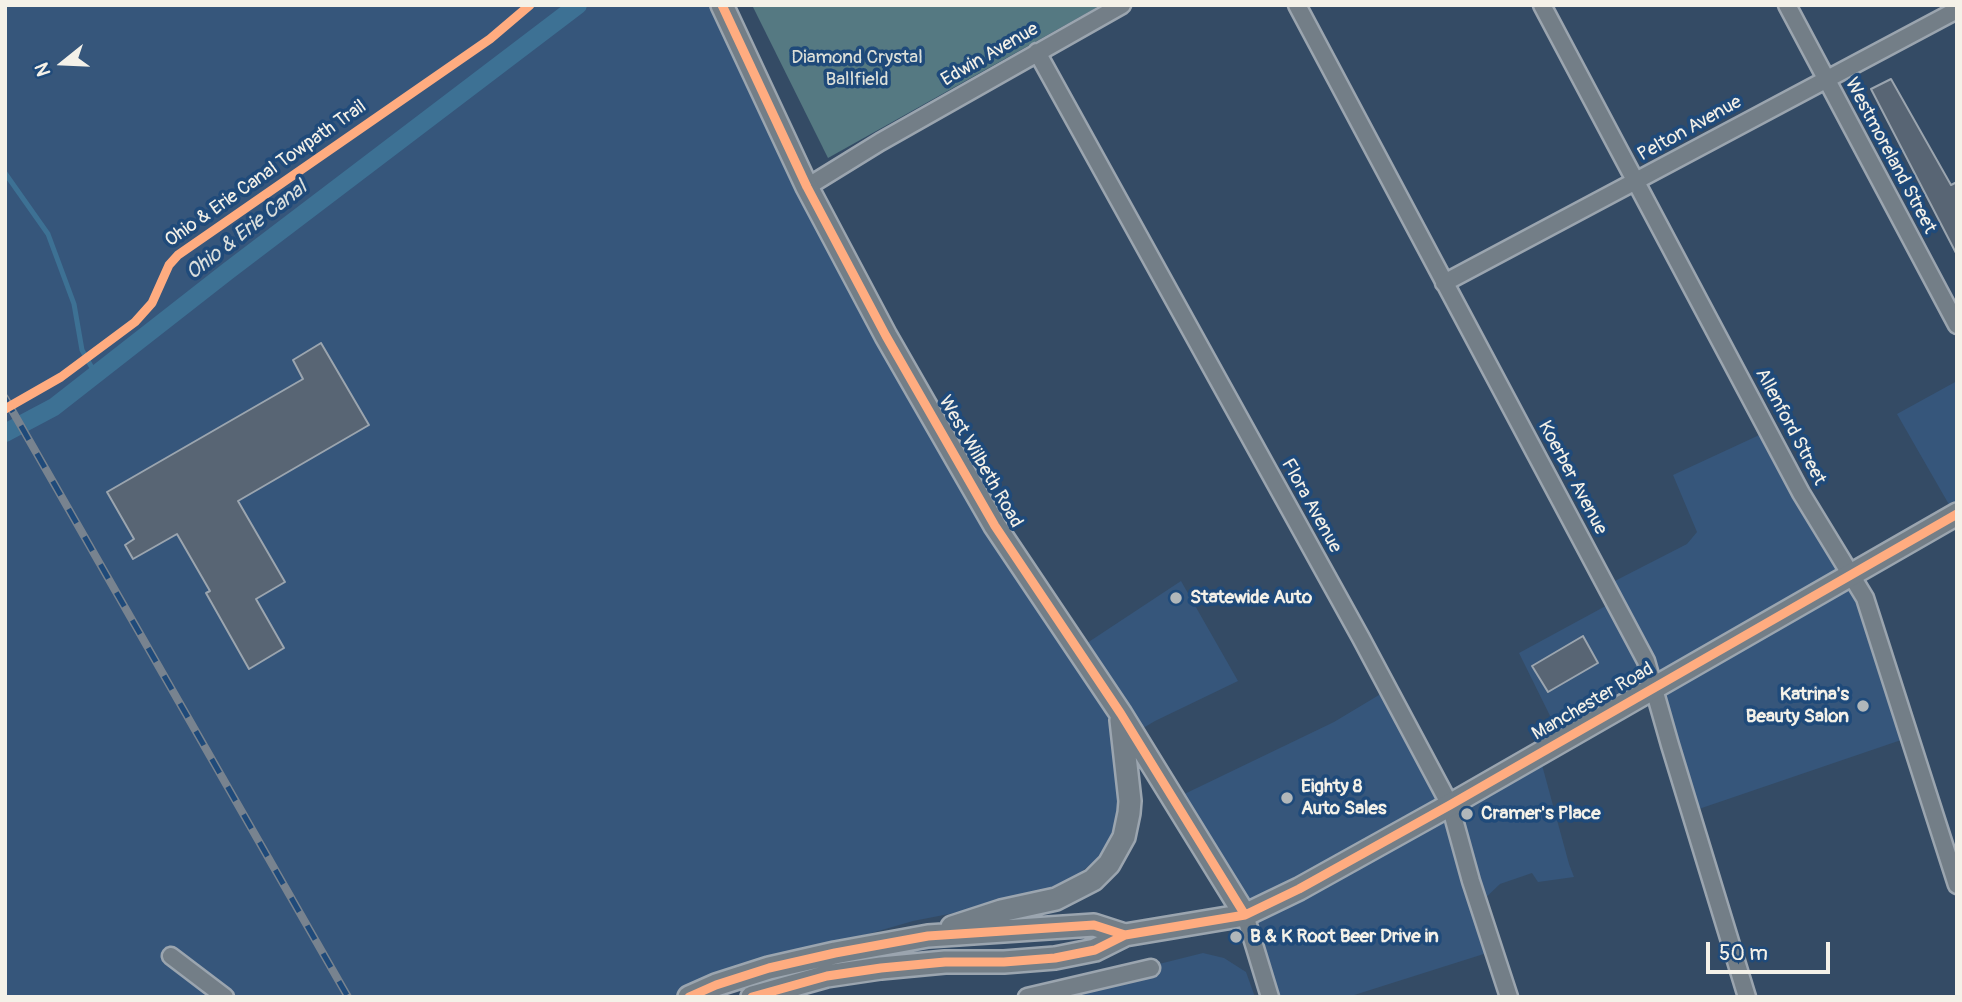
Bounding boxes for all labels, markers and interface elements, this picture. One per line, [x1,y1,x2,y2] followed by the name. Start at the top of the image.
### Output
[937,18,1043,92] street label: Edwin Avenue
[28,28,98,98] north arrow
[791,47,923,91] park label: Diamond Crystal Ballfield
[30,60,56,79] text: N
[1839,74,1941,238] street label: Westmoreland Street
[1634,91,1746,167] street label: Pelton Avenue
[161,96,371,252] street label: Ohio & Erie Canal Towpath Trail
[182,176,312,286] water label: Ohio & Erie Canal
[1750,365,1830,489] street label: Allenford Street
[933,392,1027,532] street label: West Wilbeth Road
[1532,417,1612,539] street label: Koerber Avenue
[1276,455,1346,557] street label: Flora Avenue
[1190,587,1312,609] place label: Statewide Auto
[1168,590,1184,606] marker: Statewide Auto
[1528,658,1658,746] street label: Manchester Road
[1746,684,1849,728] place label: Katrina's Beauty Salon
[1855,698,1871,714] marker: Katrina's Beauty Salon
[1301,776,1386,820] place label: Eighty 8 Auto Sales
[1279,790,1295,806] marker: Eighty 8 Auto Sales
[1481,803,1601,825] place label: Cramer's Place
[1459,806,1475,822] marker: Cramer's Place
[1250,926,1439,948] place label: B & K Root Beer Drive in
[1710,928,1834,972] scale bar
[1228,929,1244,945] marker: B & K Root Beer Drive in
[1719,940,1768,967] text: 50 m

